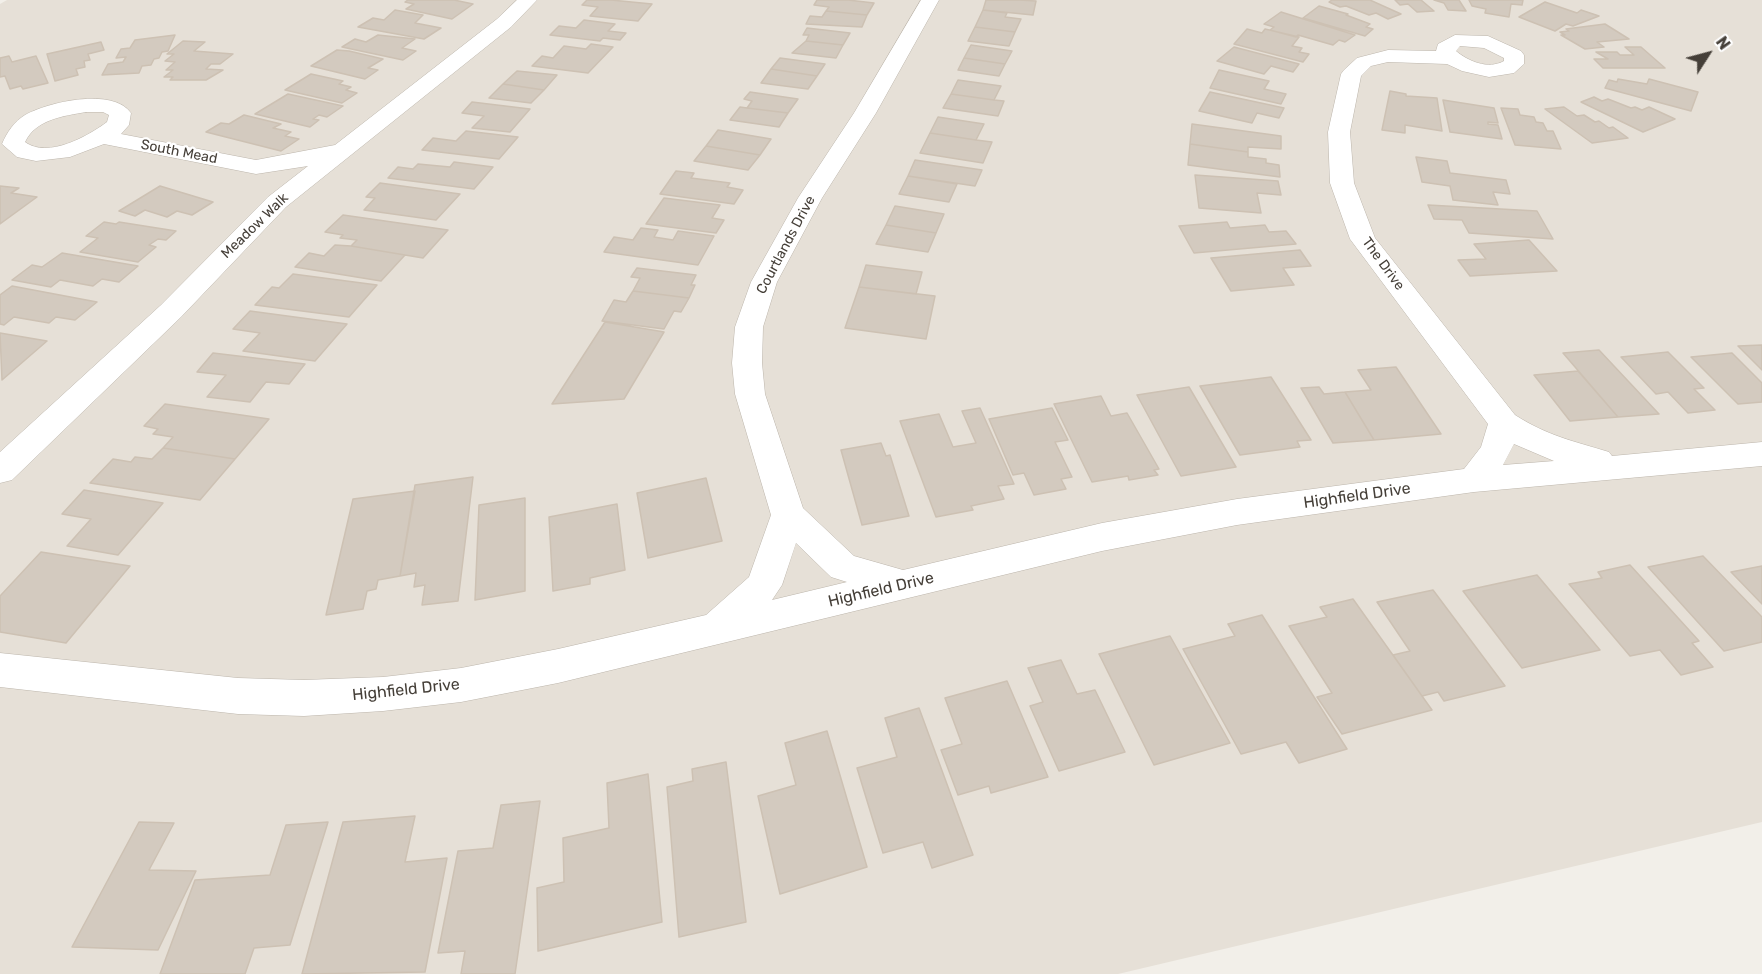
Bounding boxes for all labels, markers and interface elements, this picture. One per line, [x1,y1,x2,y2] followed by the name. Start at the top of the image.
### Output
[1678,24,1738,84] north arrow
[1712,33,1734,53] text: N
[139,136,219,168] street label: South Mead
[218,190,292,262] street label: Meadow Walk
[753,193,819,297] street label: Courtlands Drive
[1358,234,1408,294] street label: The Drive
[1302,479,1412,513] street label: Highfield Drive
[826,568,936,612] street label: Highfield Drive
[351,675,461,705] street label: Highfield Drive

